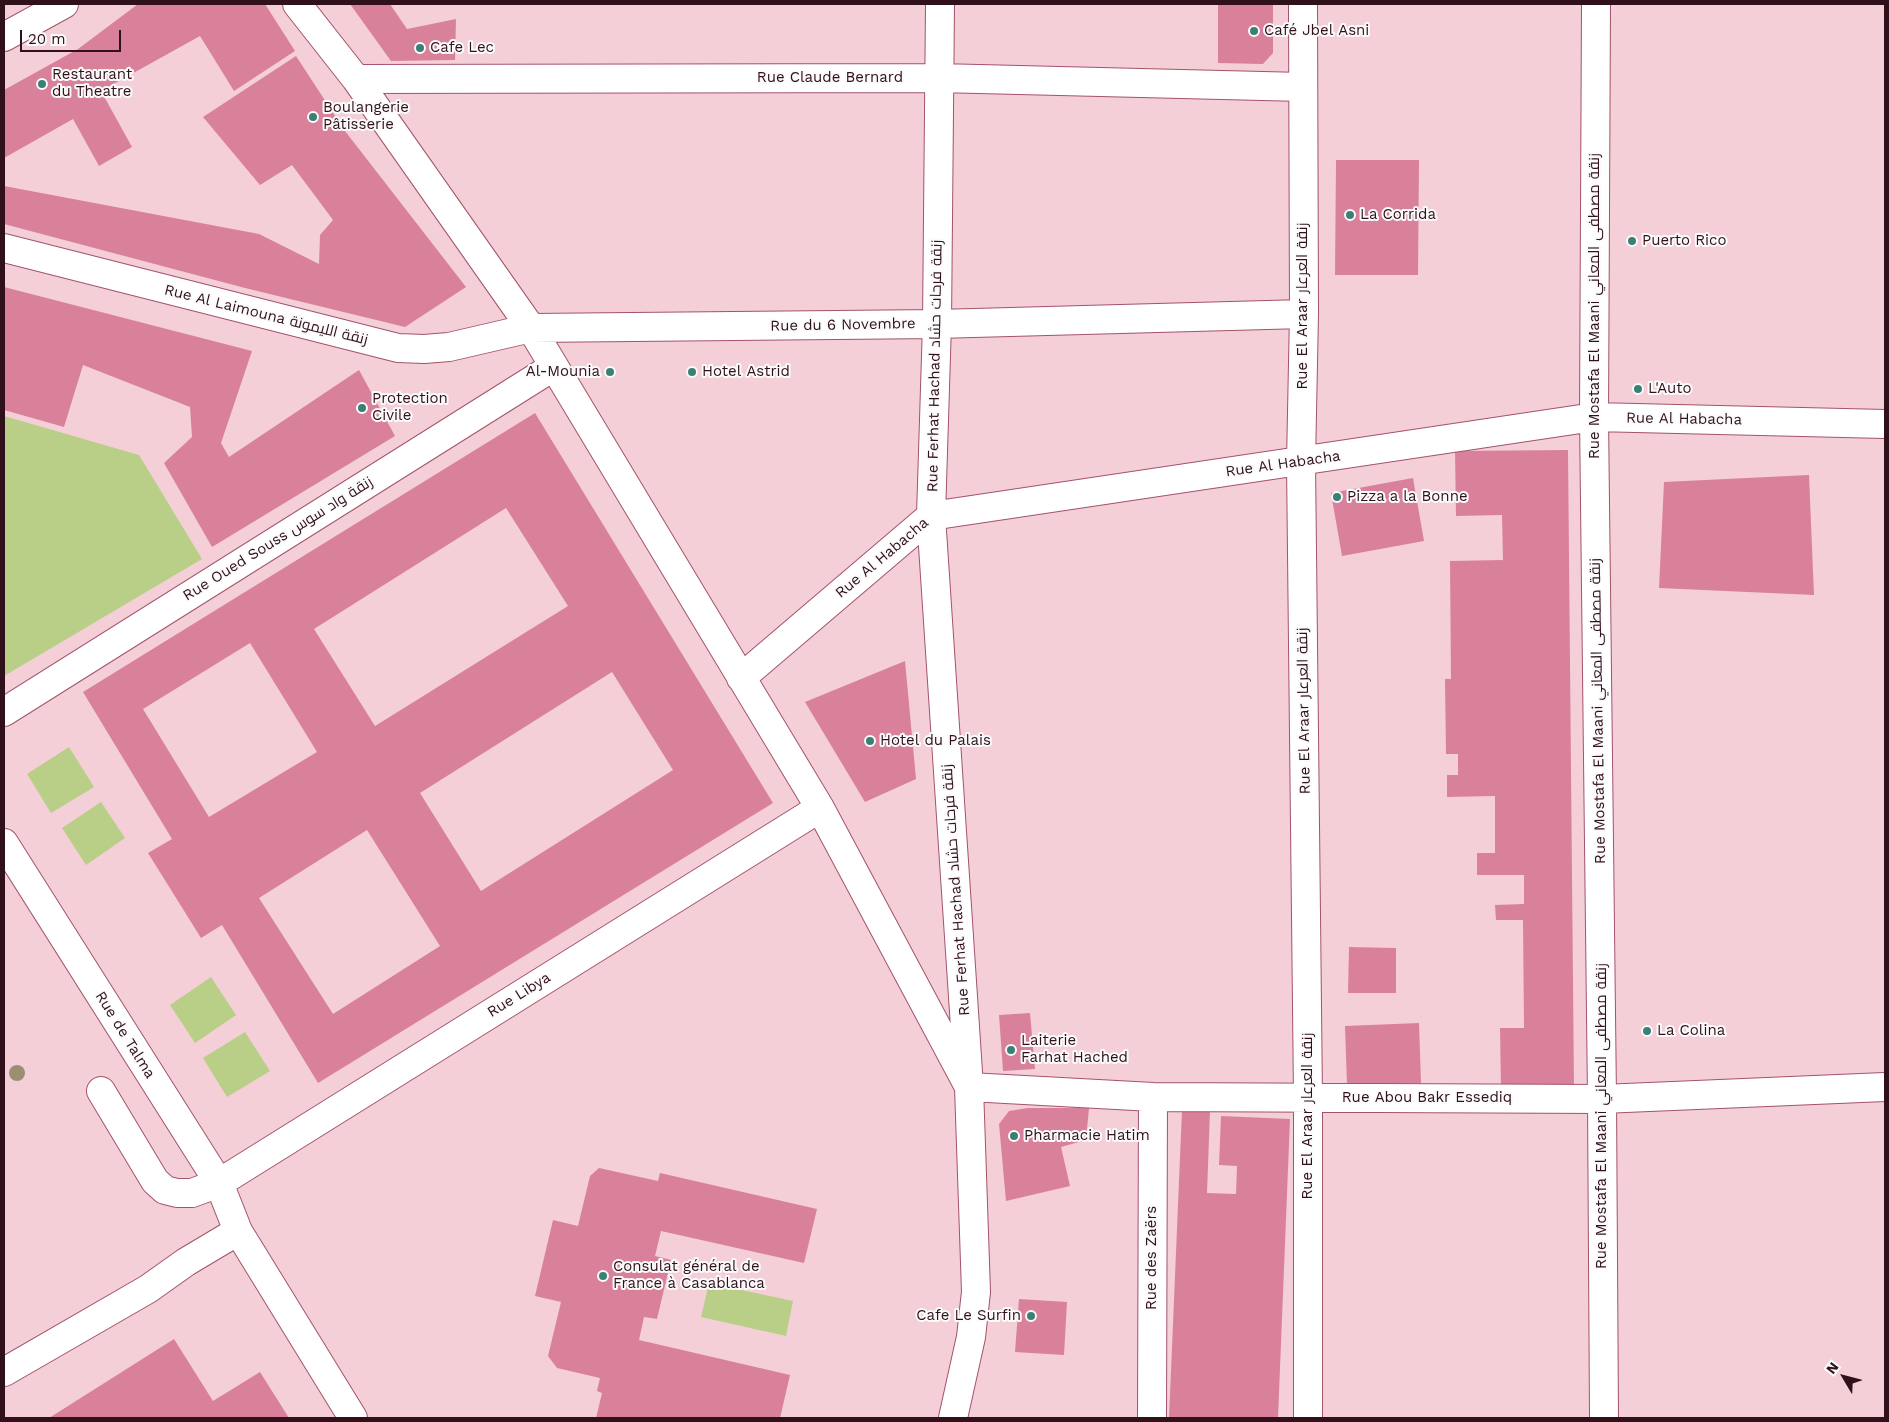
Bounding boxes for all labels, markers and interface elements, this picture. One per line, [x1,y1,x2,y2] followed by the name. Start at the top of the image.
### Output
[22,20,124,52] scale bar
[1264,22,1369,40] place label: Café Jbel Asni
[1248,25,1260,37] marker: Café Jbel Asni
[28,30,66,48] text: 20 m
[430,39,494,57] place label: Cafe Lec
[414,42,426,54] marker: Cafe Lec
[52,66,132,101] place label: Restaurant du Theatre
[757,69,903,87] street label: Rue Claude Bernard
[36,78,48,90] marker: Restaurant du Theatre
[323,99,409,134] place label: Boulangerie Pâtisserie
[307,111,319,123] marker: Boulangerie Pâtisserie
[1586,153,1604,459] street label: Rue Mostafa El Maani زنقة مصطفى المعاني
[1360,206,1436,224] place label: La Corrida
[1344,209,1356,221] marker: La Corrida
[1294,223,1312,389] street label: Rue El Araar زنقة العرعار
[1642,232,1726,250] place label: Puerto Rico
[1626,235,1638,247] marker: Puerto Rico
[924,240,946,492] street label: Rue Ferhat Hachad زنقة فرحات حشاد
[162,281,370,349] street label: Rue Al Laimouna زنقة الليمونة
[770,315,916,335] street label: Rue du 6 Novembre
[526,363,600,381] place label: Al-Mounia
[702,363,790,381] place label: Hotel Astrid
[604,366,616,378] marker: Al-Mounia
[686,366,698,378] marker: Hotel Astrid
[1648,380,1691,398] place label: L'Auto
[1632,383,1644,395] marker: L'Auto
[372,390,448,425] place label: Protection Civile
[356,402,368,414] marker: Protection Civile
[1626,409,1742,429] street label: Rue Al Habacha
[1224,447,1342,481] street label: Rue Al Habacha
[180,473,376,605] street label: Rue Oued Souss زنقة واد سوس
[1347,488,1468,506] place label: Pizza a la Bonne
[1331,491,1343,503] marker: Pizza a la Bonne
[832,514,932,602] street label: Rue Al Habacha
[1586,558,1610,864] street label: Rue Mostafa El Maani زنقة مصطفى المعاني
[1294,627,1314,795] street label: Rue El Araar زنقة العرعار
[880,732,991,750] place label: Hotel du Palais
[864,735,876,747] marker: Hotel du Palais
[938,763,974,1017] street label: Rue Ferhat Hachad زنقة فرحات حشاد
[1593,963,1611,1269] street label: Rue Mostafa El Maani زنقة مصطفى المعاني
[484,969,554,1021] street label: Rue Libya
[91,988,159,1082] street label: Rue de Talma
[1657,1022,1725,1040] place label: La Colina
[1641,1025,1653,1037] marker: La Colina
[1021,1032,1128,1067] place label: Laiterie Farhat Hached
[1299,1033,1317,1199] street label: Rue El Araar زنقة العرعار
[1005,1044,1017,1056] marker: Laiterie Farhat Hached
[1342,1089,1512,1107] street label: Rue Abou Bakr Essediq
[1024,1127,1150,1145] place label: Pharmacie Hatim
[1008,1130,1020,1142] marker: Pharmacie Hatim
[1143,1206,1161,1310] street label: Rue des Zaërs
[613,1258,765,1293] place label: Consulat général de France à Casablanca
[597,1270,609,1282] marker: Consulat général de France à Casablanca
[916,1307,1021,1325] place label: Cafe Le Surfin
[1025,1310,1037,1322] marker: Cafe Le Surfin
[1819,1352,1869,1402] north arrow
[1823,1359,1842,1377] text: N

